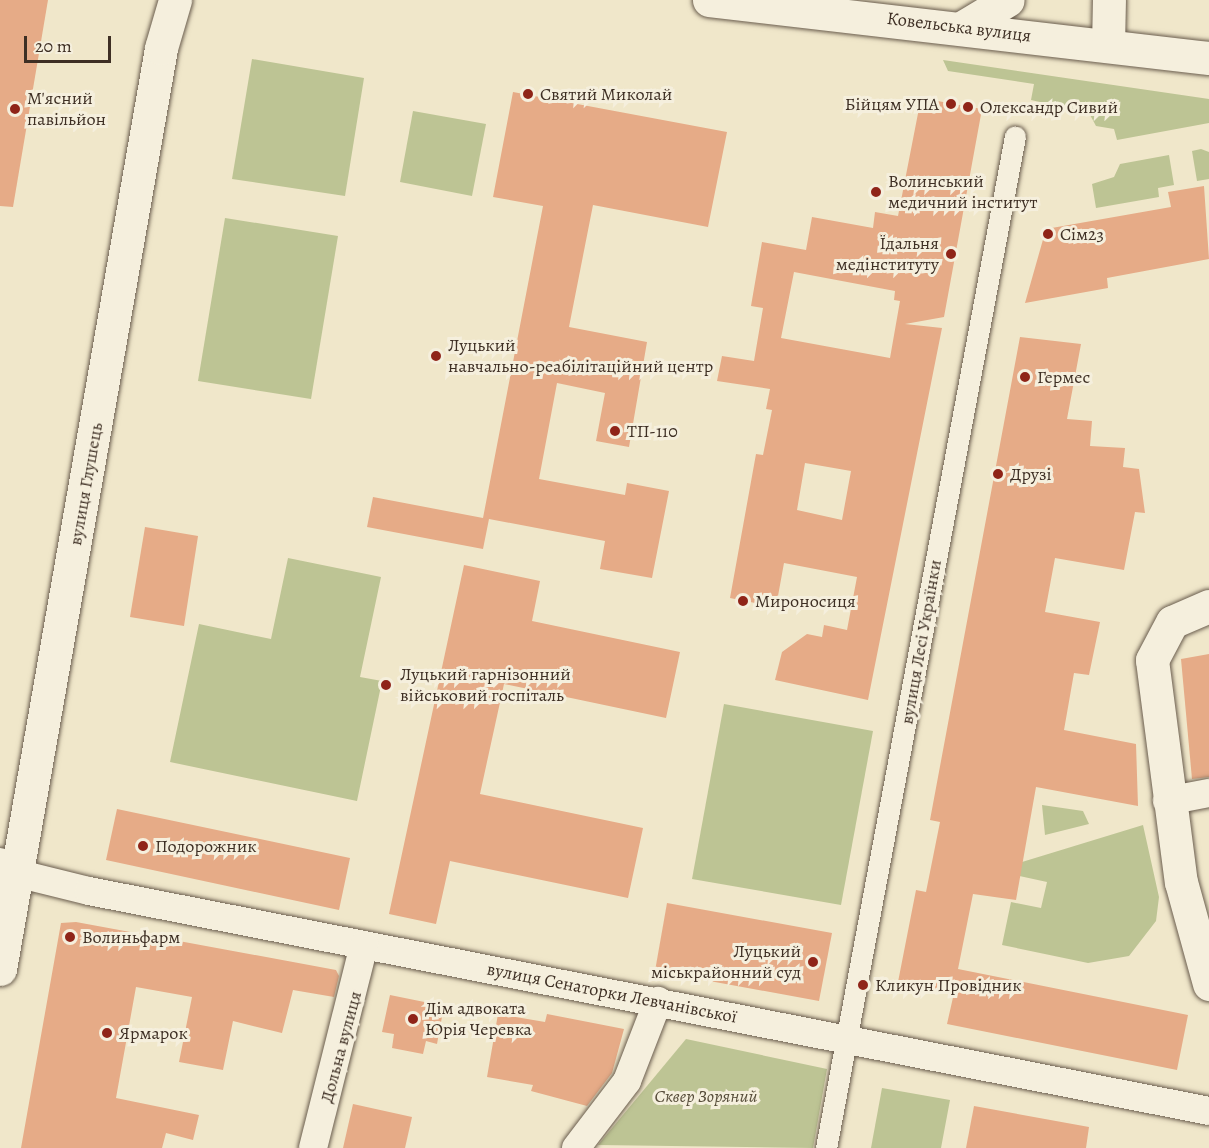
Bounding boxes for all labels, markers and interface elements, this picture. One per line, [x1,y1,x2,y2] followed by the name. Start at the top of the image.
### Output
[886,7,1032,47] street label: Ковельська вулиця
[27,24,114,62] scale bar
[35,34,72,58] text: 20 m
[540,83,672,105] place label: Святий Миколай
[521,87,535,101] marker: Святий Миколай
[27,88,106,130] place label: М'ясний павільйон
[845,93,939,115] place label: Бійцям УПА
[980,96,1118,118] place label: Олександр Сивий
[944,97,958,111] marker: Бійцям УПА
[961,100,975,114] marker: Олександр Сивий
[8,102,22,116] marker: М'ясний павільйон
[888,171,1037,213] place label: Волинський медичний інститут
[869,185,883,199] marker: Волинський медичний інститут
[1060,223,1104,245] place label: Сім23
[1041,227,1055,241] marker: Сім23
[836,233,939,276] place label: Їдальня медінституту
[944,247,958,261] marker: Їдальня медінституту
[448,335,713,378] place label: Луцький навчально-реабілітаційний центр
[429,349,443,363] marker: Луцький навчально-реабілітаційний центр
[1037,366,1090,388] place label: Гермес
[1018,370,1032,384] marker: Гермес
[627,420,678,442] place label: ТП-110
[65,421,107,547] street label: вулиця Глушець
[608,424,622,438] marker: ТП-110
[1010,463,1052,485] place label: Друзі
[991,467,1005,481] marker: Друзі
[896,558,946,726] street label: вулиця Лесі Українки
[755,590,856,612] place label: Мироносиця
[736,594,750,608] marker: Мироносиця
[400,664,571,706] place label: Луцький гарнізонний військовий госпіталь
[377,676,395,694] marker: Луцький гарнізонний військовий госпіталь
[155,835,257,857] place label: Подорожник
[136,839,150,853] marker: Подорожник
[82,926,180,948] place label: Волиньфарм
[63,930,77,944] marker: Волиньфарм
[651,941,801,984] place label: Луцький міськрайонний суд
[806,955,820,969] marker: Луцький міськрайонний суд
[485,958,739,1028] street label: вулиця Сенаторки Левчанівської
[875,974,1022,996] place label: Кликун Провідник
[856,978,870,992] marker: Кликун Провідник
[316,989,366,1105] street label: Дольна вулиця
[425,998,532,1040] place label: Дім адвоката Юрія Черевка
[406,1012,420,1026] marker: Дім адвоката Юрія Черевка
[119,1022,188,1044] place label: Ярмарок
[100,1026,114,1040] marker: Ярмарок
[655,1085,757,1107] park label: Сквер Зоряний

